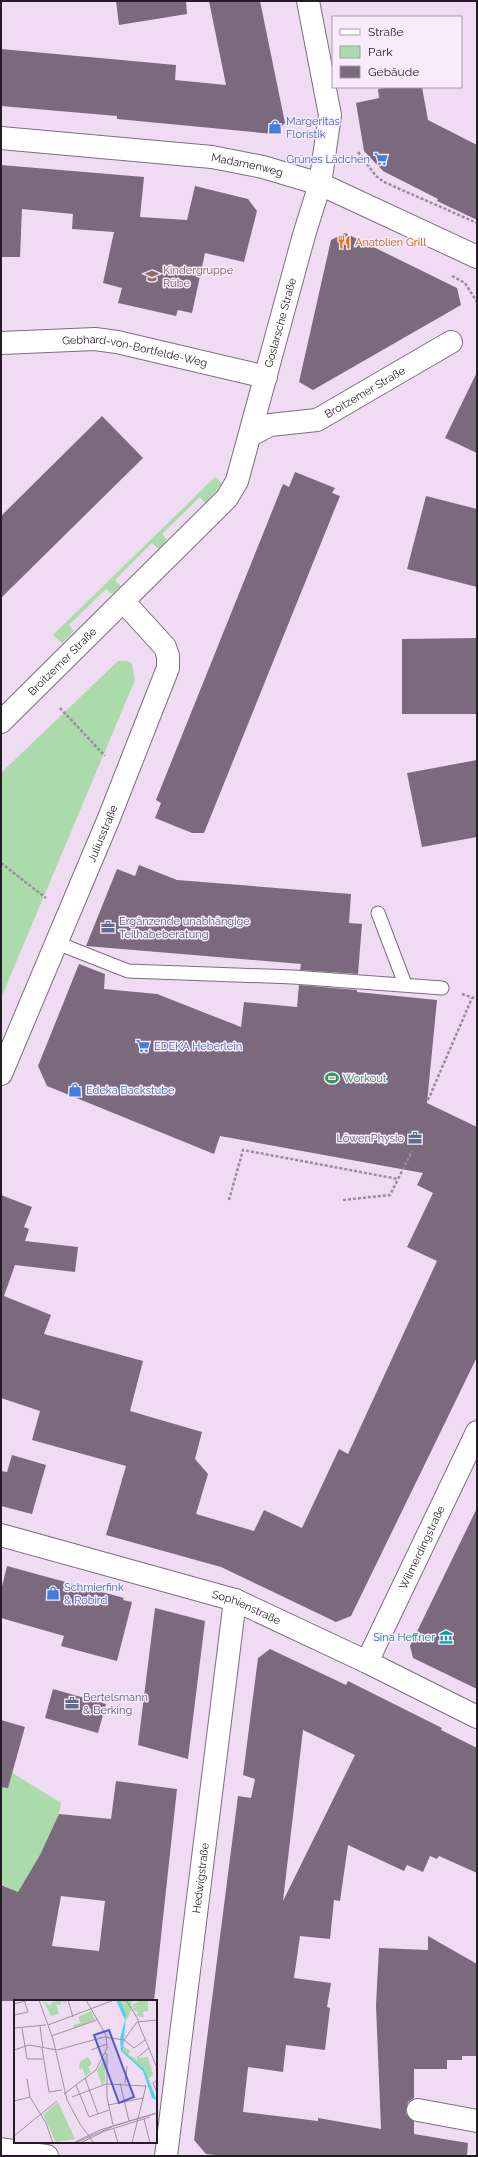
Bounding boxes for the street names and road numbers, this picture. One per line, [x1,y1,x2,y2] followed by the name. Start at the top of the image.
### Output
[210,151,285,179] street label: Madamenweg
[262,276,299,369] street label: Goslarsche Straße
[62,332,209,370] street label: Gebhard-von-Bortfelde-Weg
[322,363,408,421] street label: Broitzemer Straße
[25,624,99,698] street label: Broitzemer Straße
[85,803,120,864] street label: Juliusstraße
[396,1503,448,1591] street label: Wilmerdingstraße
[211,1587,283,1627] street label: Sophienstraße
[190,1842,211,1914] street label: Hedwigstraße

